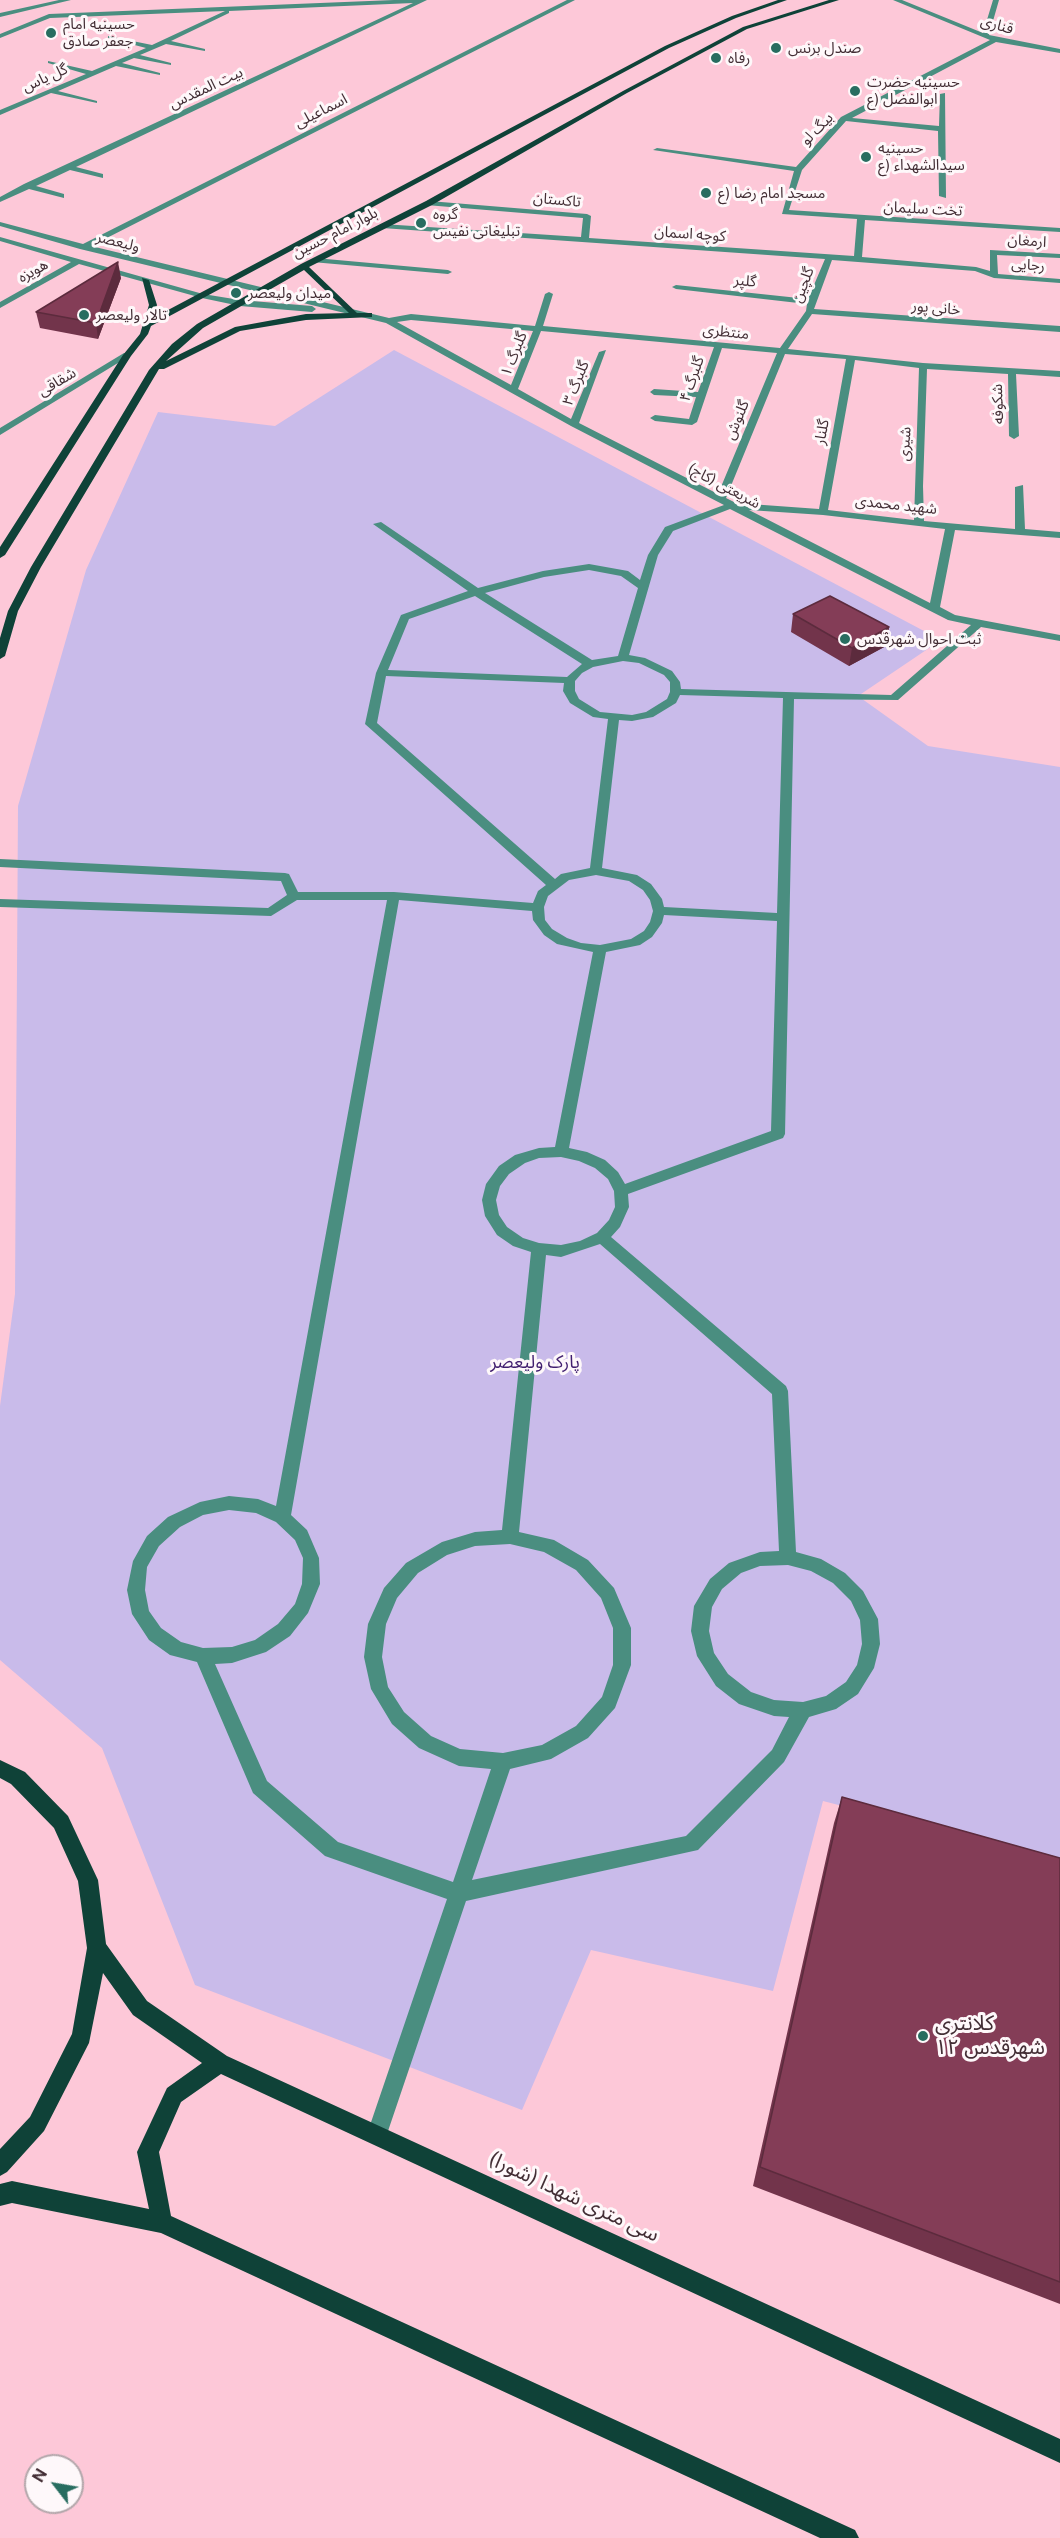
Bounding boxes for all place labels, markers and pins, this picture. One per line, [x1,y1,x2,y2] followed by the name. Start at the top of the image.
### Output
[63,15,135,50] place label: حسینیه امام جعفر صادق
[44,26,58,40] marker: حسینیه امام جعفر صادق
[788,39,861,57] place label: صندل برنس
[769,41,783,55] marker: صندل برنس
[728,49,750,67] place label: رفاه
[709,51,723,65] marker: رفاه
[867,73,960,108] place label: حسینیه حضرت ابوالفضل (ع
[848,84,862,98] marker: حسینیه حضرت ابوالفضل (ع
[878,139,965,174] place label: حسینیه سیدالشهداء (ع
[859,150,873,164] marker: حسینیه سیدالشهداء (ع
[718,184,825,202] place label: مسجد امام رضا (ع
[699,186,713,200] marker: مسجد امام رضا (ع
[433,205,520,240] place label: گروه تبلیغاتی نفیس
[414,216,428,230] marker: گروه تبلیغاتی نفیس
[248,284,331,302] place label: میدان ولیعصر
[229,286,243,300] marker: میدان ولیعصر
[96,306,167,324] place label: تالار ولیعصر
[77,308,91,322] marker: تالار ولیعصر
[857,630,981,648] place label: ثبت احوال شهرقدس
[838,632,852,646] marker: ثبت احوال شهرقدس
[935,2011,1045,2061] place label: کلانتری ۱۲ شهرقدس
[916,2029,930,2043] marker: کلانتری ۱۲ شهرقدس

